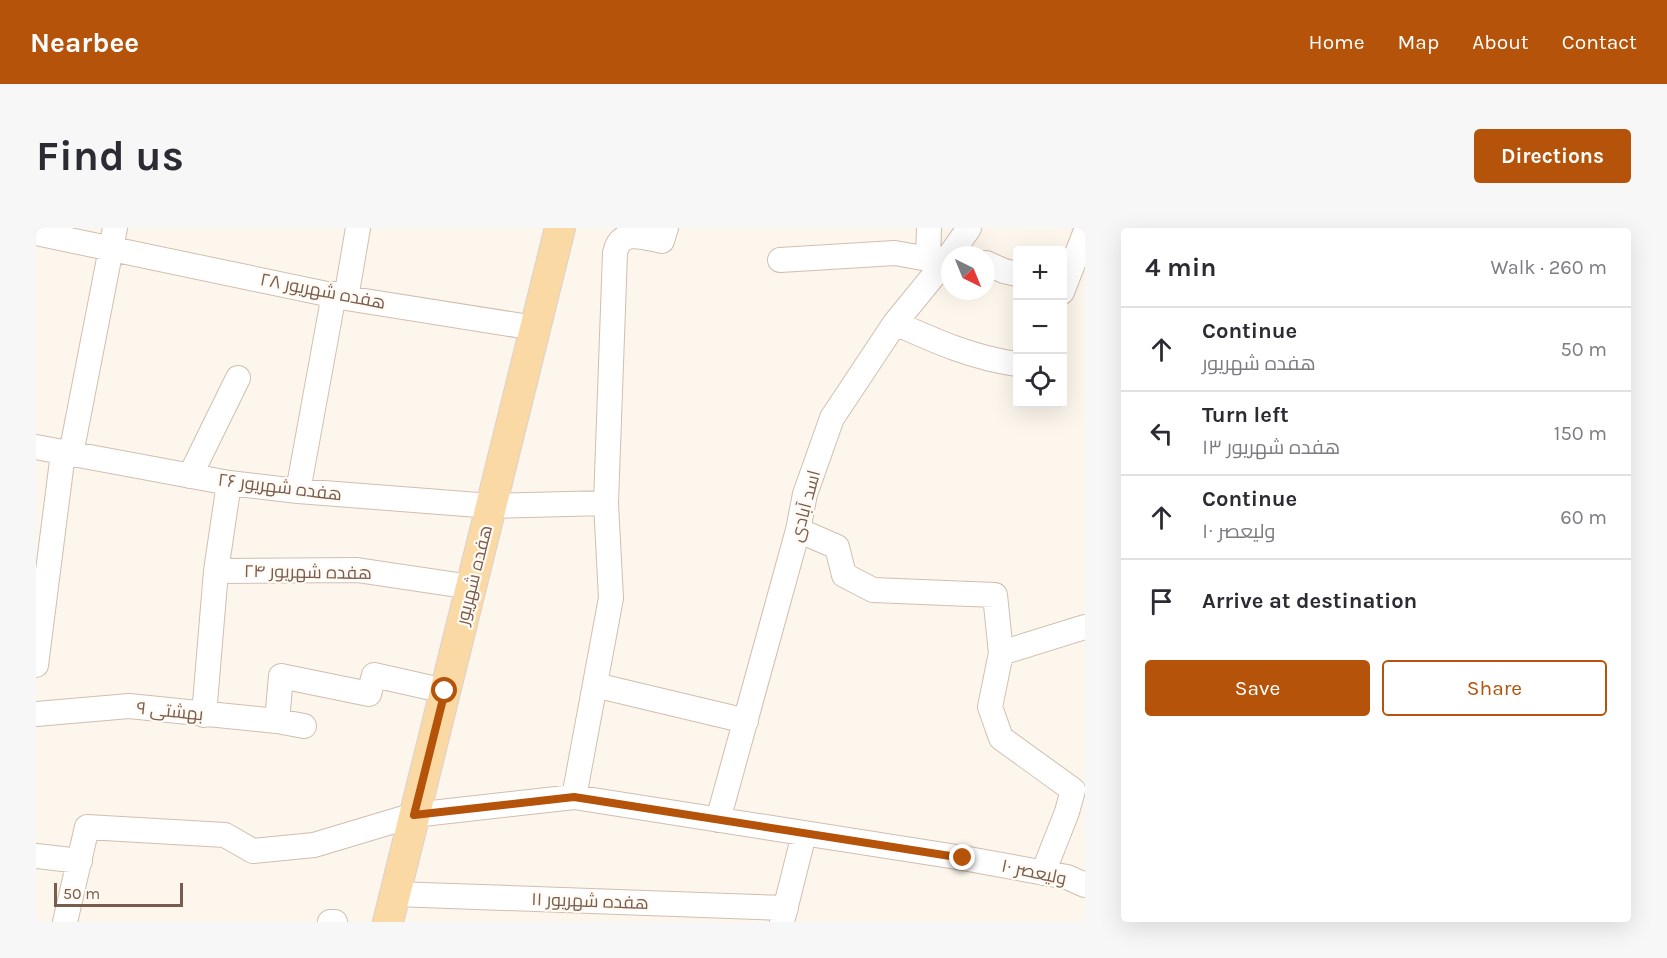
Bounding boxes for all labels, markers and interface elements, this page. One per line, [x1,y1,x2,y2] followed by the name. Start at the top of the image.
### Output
[30,26,139,59] text: Nearbee
[1309,30,1365,54] text: Home
[1398,30,1439,54] text: Map
[1472,30,1529,54] text: About
[1562,30,1637,54] text: Contact
[1474,129,1631,183] button: Directions
[36,131,184,181] text: Find us
[941,246,995,300] north arrow
[1013,246,1067,408] map controls
[1013,246,1067,300] button: +
[1145,252,1216,283] text: 4 min
[1490,256,1607,279] text: Walk · 260 m
[258,268,388,314] street label: هفده شهریور ۲۸
[1013,300,1067,354] button: −
[1202,318,1297,344] text: Continue
[1145,333,1178,366] icon: ahead
[1560,338,1607,361] text: 50 m
[1202,352,1316,375] text: هفده شهریور
[1013,354,1067,408] button: locate
[1202,402,1289,428] text: Turn left
[1145,417,1178,450] icon: left
[1554,422,1607,445] text: 150 m
[1202,436,1340,459] text: هفده شهریور ۱۳
[217,468,343,506] street label: هفده شهریور ۲۶
[785,468,825,544] street label: اسد آبادی
[1202,486,1297,512] text: Continue
[1145,501,1178,534] icon: ahead
[1560,506,1607,529] text: 60 m
[1202,520,1275,543] text: ولیعصر ۱۰
[451,523,497,628] street label: هفده شهریور
[244,560,372,584] street label: هفده شهریور ۲۴
[1145,585,1178,618] icon: arrive
[1202,588,1417,614] text: Arrive at destination
[1145,660,1370,716] button: Save
[1382,660,1607,716] button: Share
[431,677,457,703] route start
[136,697,204,725] street label: بهشتی ۹
[949,844,975,870] route end
[999,854,1069,890] street label: ولیعصر ۱۰
[54,880,183,908] scale bar
[63,884,100,903] text: 50 m
[531,888,649,914] street label: هفده شهریور ۱۱

